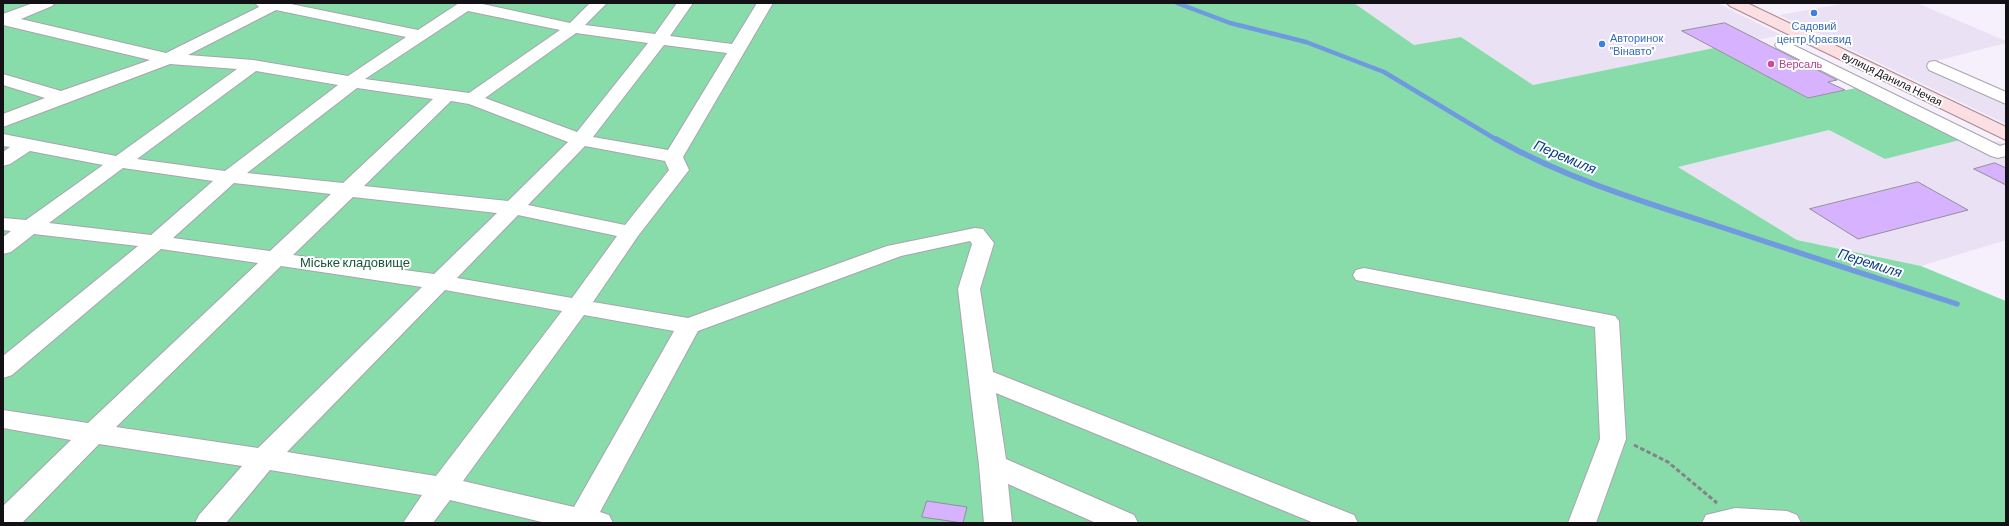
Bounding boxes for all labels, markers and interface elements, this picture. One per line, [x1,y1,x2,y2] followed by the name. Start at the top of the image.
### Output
[1809,8,1819,18] marker: Садовий центр Краєвид
[1777,19,1851,45] place label: Садовий центр Краєвид
[1610,31,1663,57] place label: Авторинок "Вінавто"
[1597,39,1607,49] marker: Авторинок "Вінавто"
[1840,49,1944,109] street label: вулиця Данила Нечая
[1779,57,1822,71] place label: Версаль
[1766,59,1776,69] marker: Версаль
[1531,136,1599,178] water label: Перемиля
[1836,245,1904,281] water label: Перемиля
[300,255,410,271] park label: Міське кладовище

